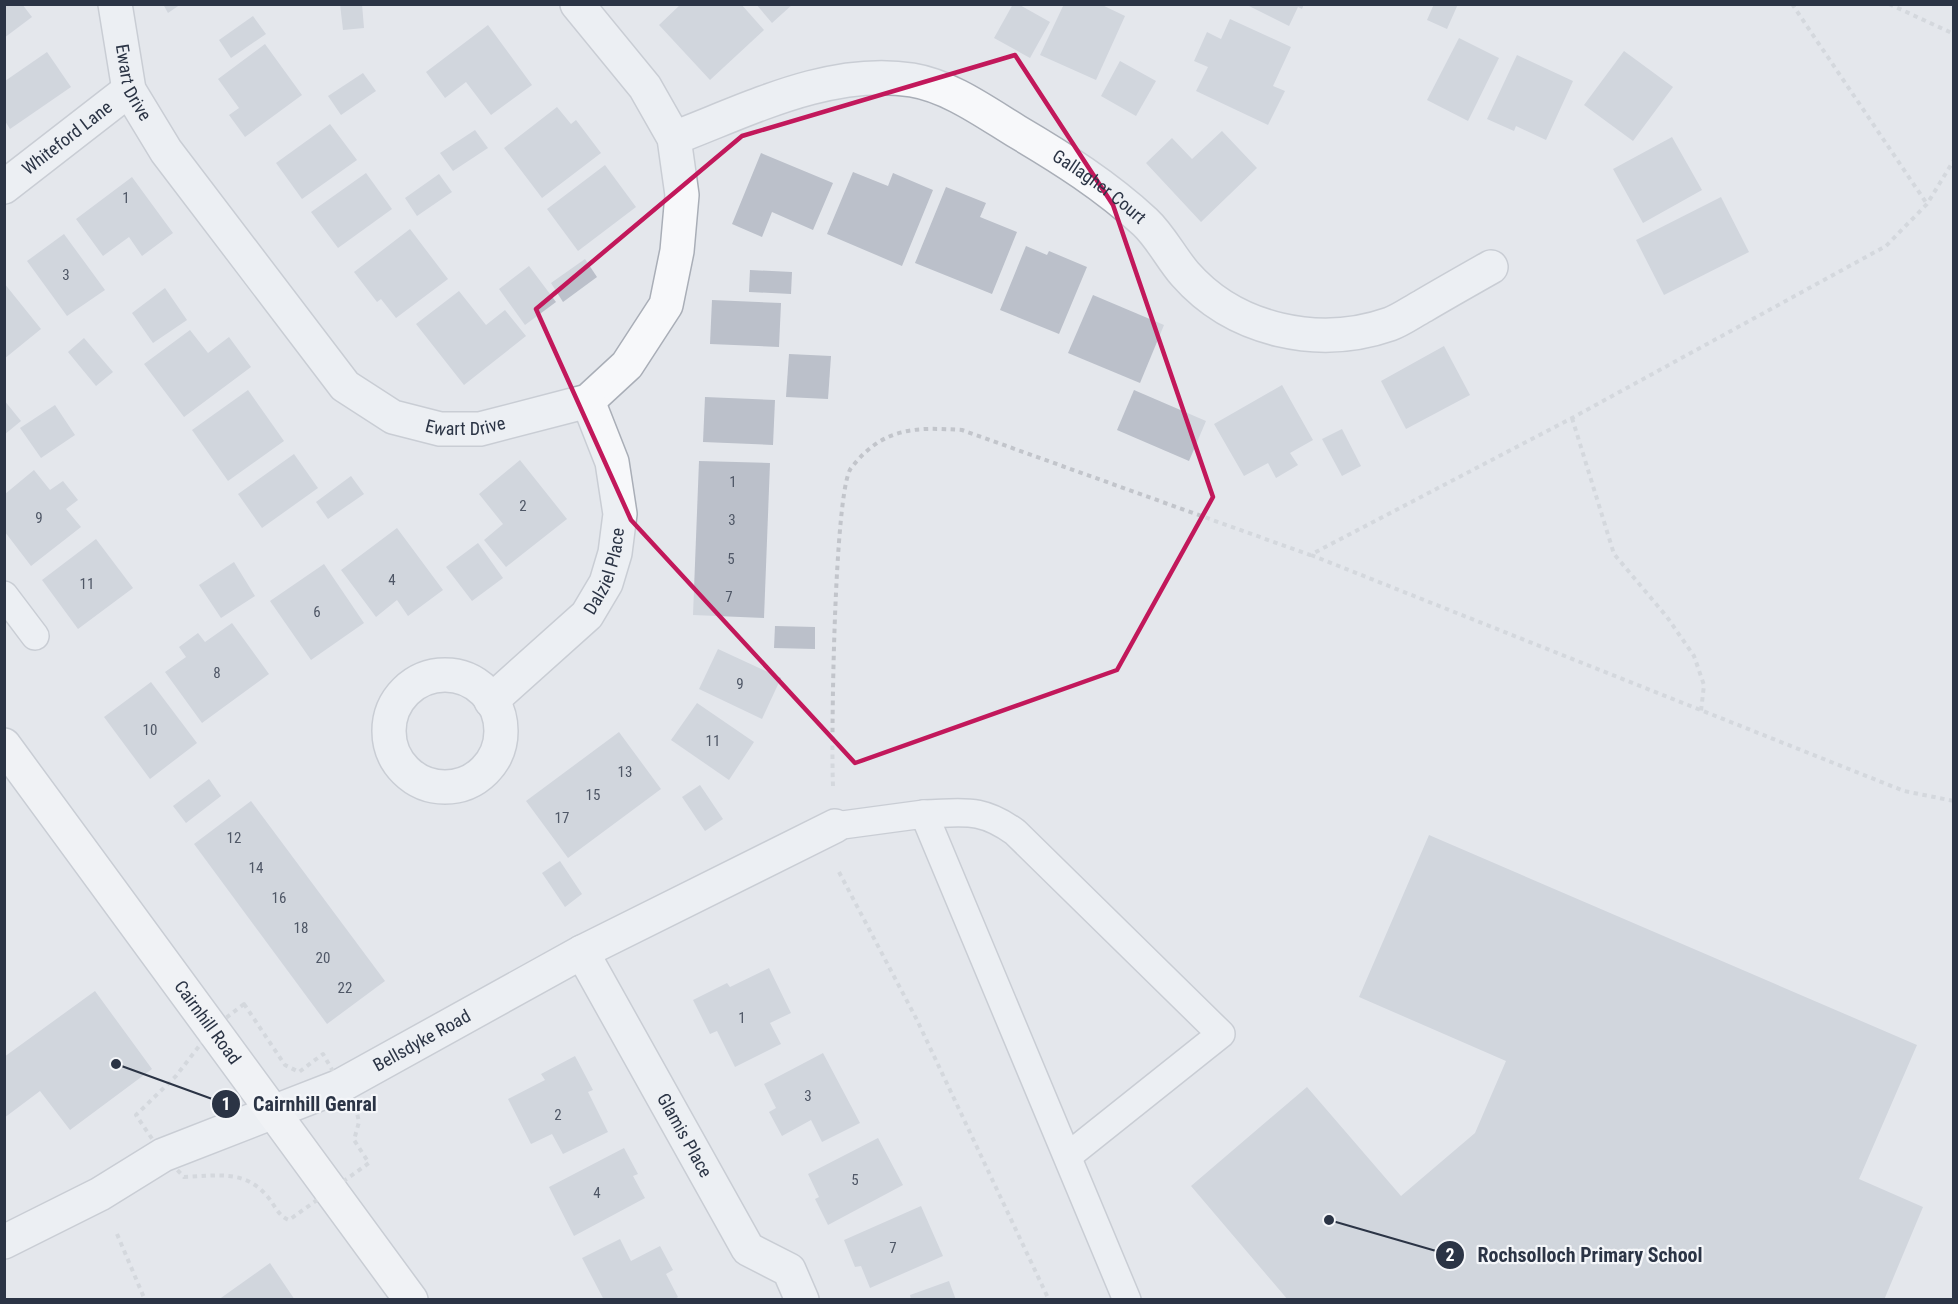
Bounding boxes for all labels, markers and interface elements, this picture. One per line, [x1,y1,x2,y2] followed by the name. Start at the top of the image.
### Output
[112,42,156,124] street label: Ewart Drive
[18,96,116,179] street label: Whiteford Lane
[1049,145,1151,228] street label: Gallagher Court
[122,189,130,207] house number: 1
[62,266,70,284] house number: 3
[423,412,507,440] street label: Ewart Drive
[729,473,737,491] house number: 1
[519,497,527,515] house number: 2
[35,509,43,527] house number: 9
[728,511,736,529] house number: 3
[579,527,628,618] street label: Dalziel Place
[727,550,735,568] house number: 5
[388,571,396,589] house number: 4
[80,575,94,593] house number: 11
[725,588,733,606] house number: 7
[313,603,321,621] house number: 6
[213,664,221,682] house number: 8
[736,675,744,693] house number: 9
[143,721,157,739] house number: 10
[706,732,720,750] house number: 11
[618,763,632,781] house number: 13
[586,786,600,804] house number: 15
[555,809,569,827] house number: 17
[227,829,241,847] house number: 12
[249,859,263,877] house number: 14
[272,889,286,907] house number: 16
[294,919,308,937] house number: 18
[316,949,330,967] house number: 20
[170,976,245,1068] street label: Cairnhill Road
[338,979,352,997] house number: 22
[369,1005,474,1076] street label: Bellsdyke Road
[738,1009,746,1027] house number: 1
[211,1085,389,1123] callout: Cairnhill Genral
[804,1087,812,1105] house number: 3
[653,1089,717,1181] street label: Glamis Place
[253,1092,377,1116] text: Cairnhill Genral
[221,1093,231,1114] text: 1
[554,1106,562,1124] house number: 2
[851,1171,859,1189] house number: 5
[593,1184,601,1202] house number: 4
[1435,1236,1715,1274] callout: Rochsolloch Primary School
[889,1239,897,1257] house number: 7
[1477,1243,1703,1267] text: Rochsolloch Primary School
[1445,1244,1455,1265] text: 2

